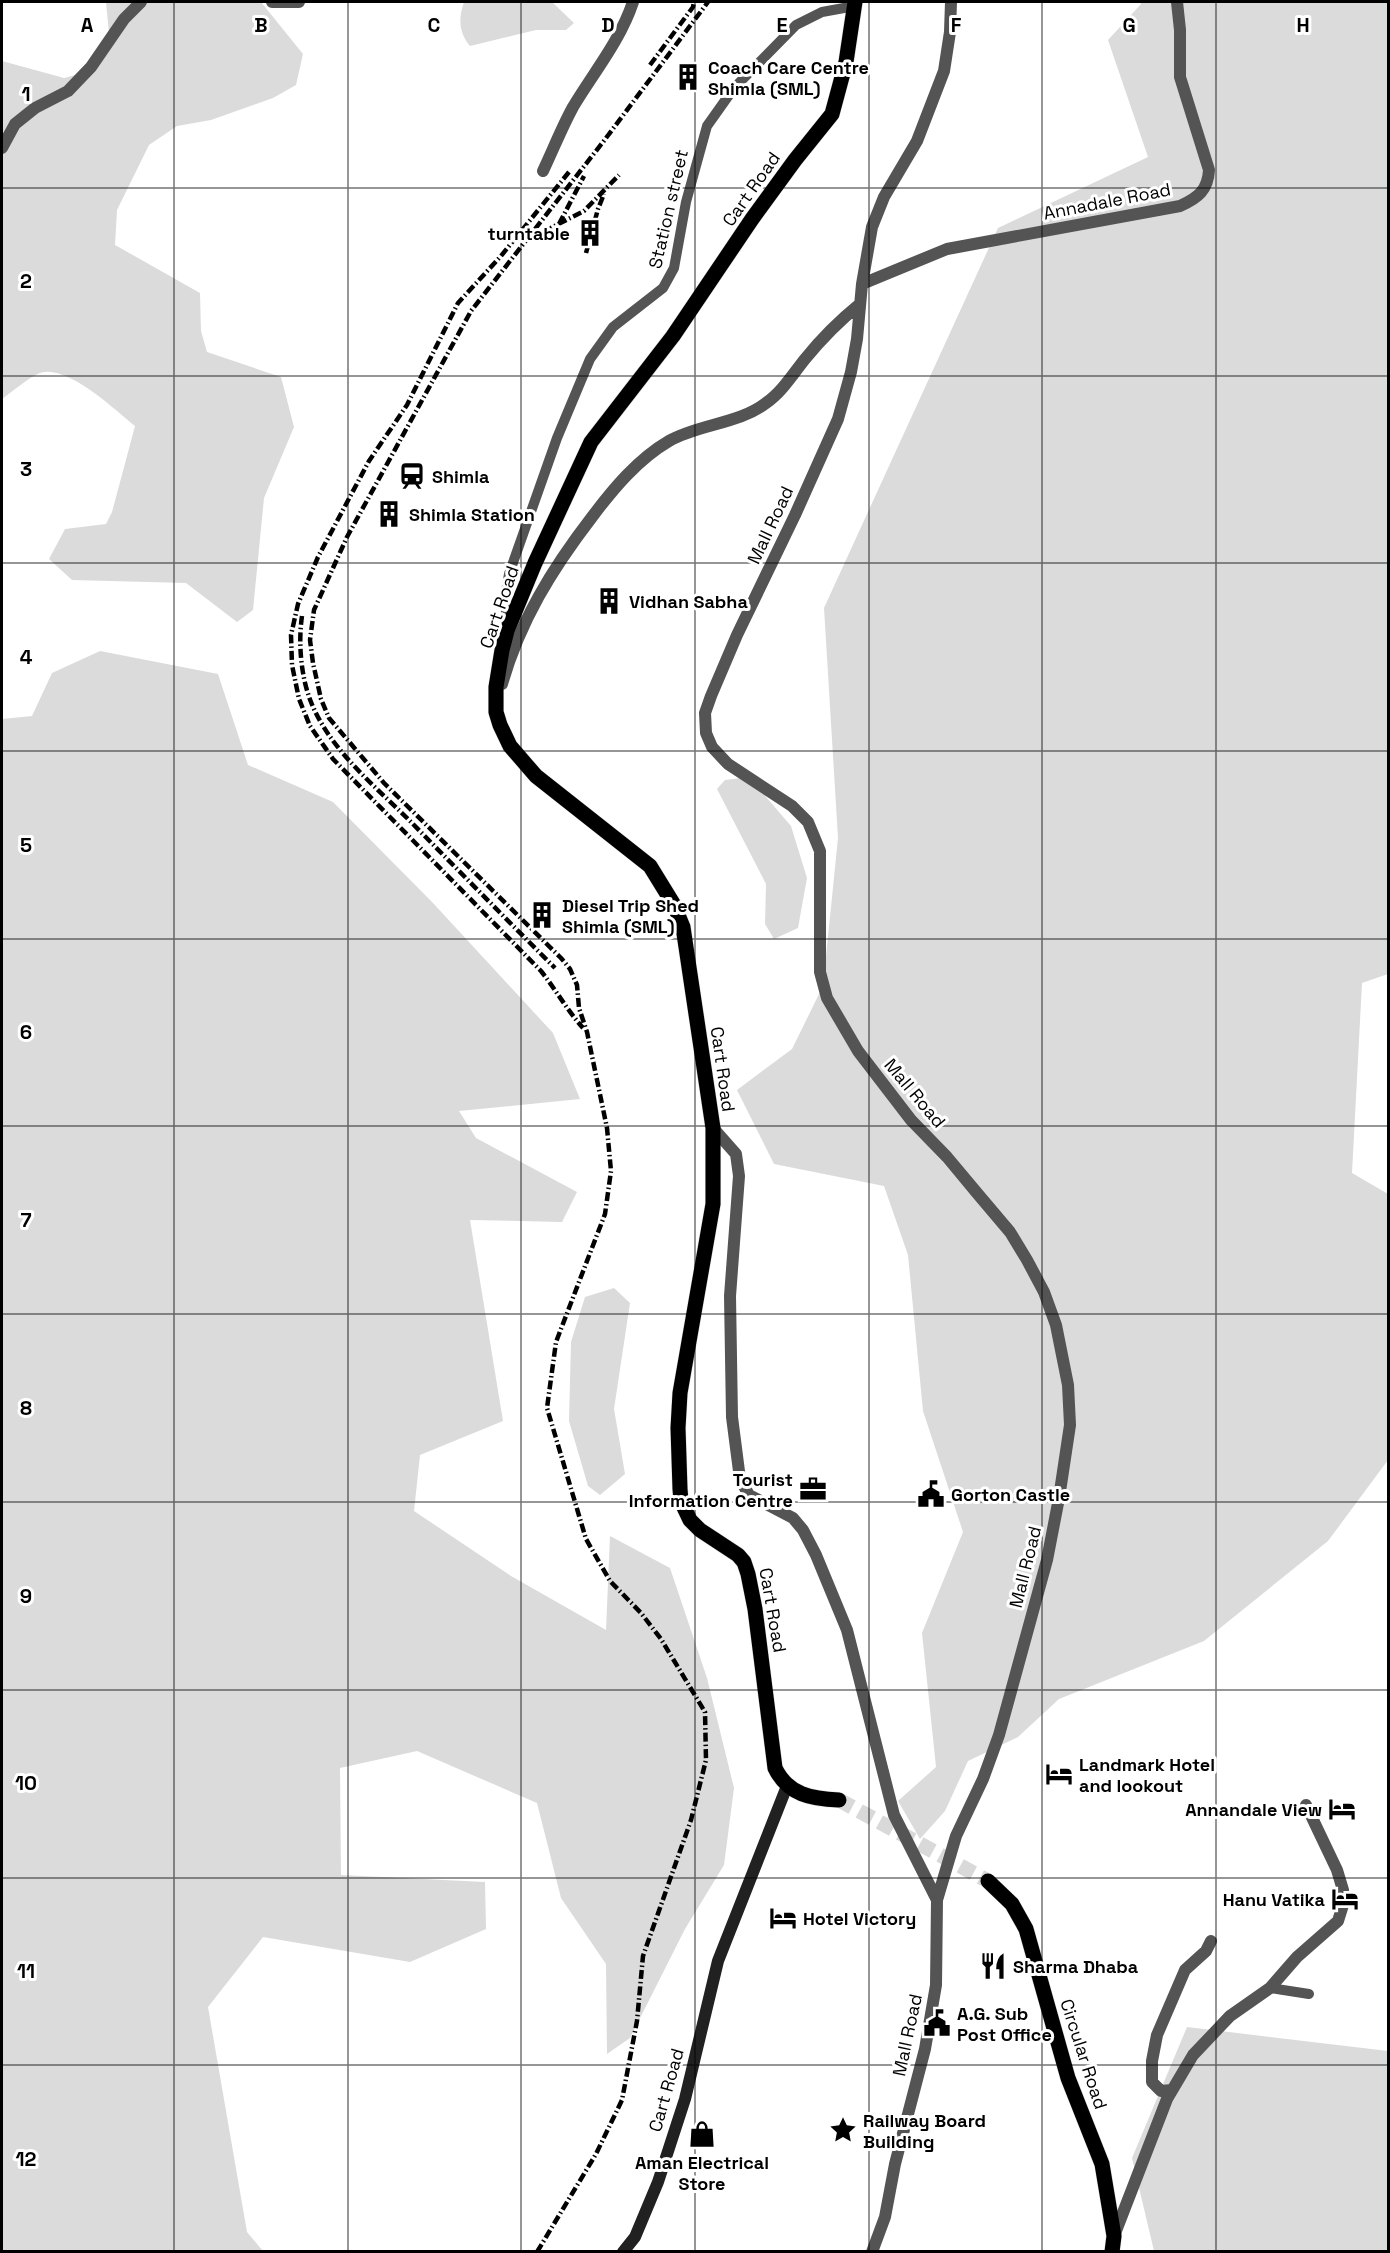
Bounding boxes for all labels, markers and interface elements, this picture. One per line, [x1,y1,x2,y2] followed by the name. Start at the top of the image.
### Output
[81,12,94,38] text: A
[254,12,268,38] text: B
[428,12,441,38] text: C
[601,12,615,38] text: D
[776,12,788,38] text: E
[951,12,962,38] text: F
[1122,12,1136,38] text: G
[1296,12,1310,38] text: H
[708,56,869,100] place label: Coach Care Centre Shimla (SML)
[673,62,703,92] building icon: Coach Care Centre Shimla (SML)
[21,81,31,107] text: 1
[643,147,693,271] street label: Station street
[717,147,785,231] street label: Cart Road
[1041,177,1173,225] street label: Annadale Road
[575,218,605,248] building icon: turntable
[487,222,570,245] place label: turntable
[20,268,32,294] text: 2
[20,456,32,482] text: 3
[397,461,427,491] station icon: Shimla
[432,465,490,488] place label: Shimla
[742,482,798,568] street label: Mall Road
[374,499,404,529] building icon: Shimla Station
[409,503,535,526] place label: Shimla Station
[474,563,524,651] street label: Cart Road
[594,586,624,616] building icon: Vidhan Sabha
[629,590,748,613] place label: Vidhan Sabha
[20,644,33,670] text: 4
[20,832,32,858] text: 5
[562,894,699,938] place label: Diesel Trip Shed Shimla (SML)
[527,900,557,930] building icon: Diesel Trip Shed Shimla (SML)
[20,1019,32,1045] text: 6
[706,1025,740,1113] street label: Cart Road
[879,1054,951,1132] street label: Mall Road
[20,1207,32,1233] text: 7
[20,1395,32,1421] text: 8
[629,1468,793,1512] place label: Tourist Information Centre
[798,1474,828,1504] office icon: Tourist Information Centre
[916,1479,946,1509] public building icon: Gorton Castle
[951,1483,1070,1506] place label: Gorton Castle
[1004,1524,1046,1610] street label: Mall Road
[754,1566,792,1654] street label: Cart Road
[20,1583,32,1609] text: 9
[1079,1753,1215,1797] place label: Landmark Hotel and lookout
[1044,1759,1074,1789] hotel icon: Landmark Hotel and lookout
[15,1770,37,1796] text: 10
[1327,1794,1357,1824] hotel icon: Annandale View
[1185,1798,1322,1821] place label: Annandale View
[1330,1884,1360,1914] hotel icon: Hanu Vatika
[1223,1888,1326,1911] place label: Hanu Vatika
[768,1903,798,1933] hotel icon: Hotel Victory
[803,1907,916,1930] place label: Hotel Victory
[978,1951,1008,1981] restaurant icon: Sharma Dhaba
[1013,1955,1139,1978] place label: Sharma Dhaba
[17,1958,35,1984] text: 11
[887,1992,927,2078] street label: Mall Road
[1055,1996,1113,2112] street label: Circular Road
[957,2002,1052,2046] place label: A.G. Sub Post Office
[922,2008,952,2038] public building icon: A.G. Sub Post Office
[643,2046,689,2134] street label: Cart Road
[863,2109,986,2153] place label: Railway Board Building
[828,2115,858,2145] place icon: Railway Board Building
[687,2119,717,2149] shop icon: Aman Electrical Store
[16,2146,37,2172] text: 12
[635,2151,769,2195] place label: Aman Electrical Store

